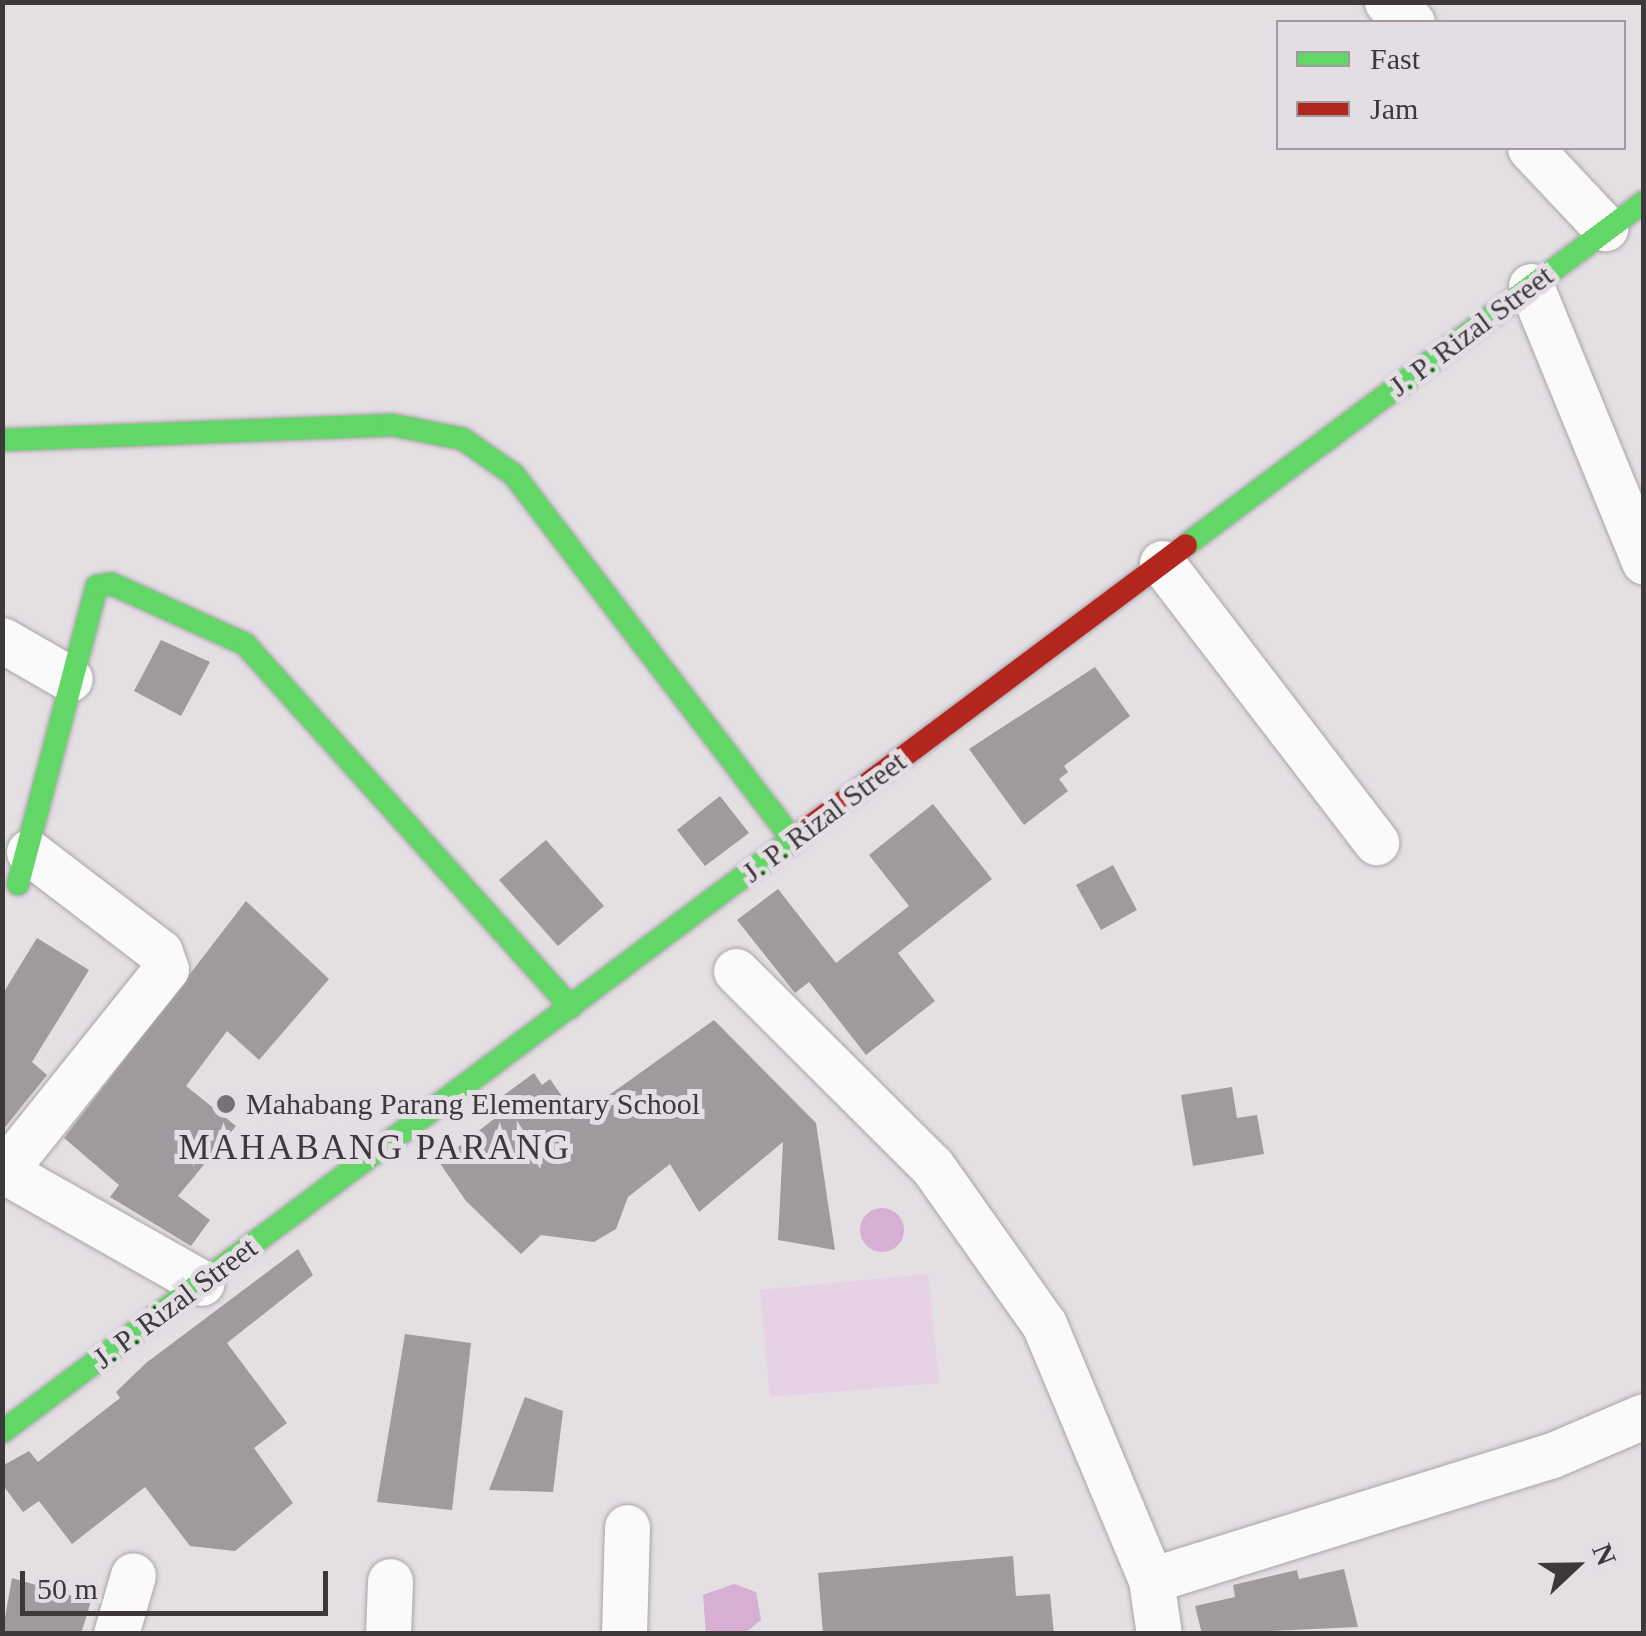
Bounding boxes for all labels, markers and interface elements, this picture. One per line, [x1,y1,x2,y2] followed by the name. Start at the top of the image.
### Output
[1276,20,1626,150] legend
[1370,42,1420,75] text: Fast
[1370,92,1418,125] text: Jam
[1382,258,1560,404] street label: J. P. Rizal Street
[735,744,913,890] street label: J. P. Rizal Street
[246,1086,700,1122] place label: Mahabang Parang Elementary School
[215,1093,237,1115] marker: Mahabang Parang Elementary School
[178,1127,572,1169] district label: MAHABANG PARANG
[86,1230,264,1376] street label: J. P. Rizal Street
[1526,1516,1626,1616] north arrow
[1586,1539,1622,1570] text: N
[25,1551,332,1613] scale bar
[37,1572,98,1605] text: 50 m

